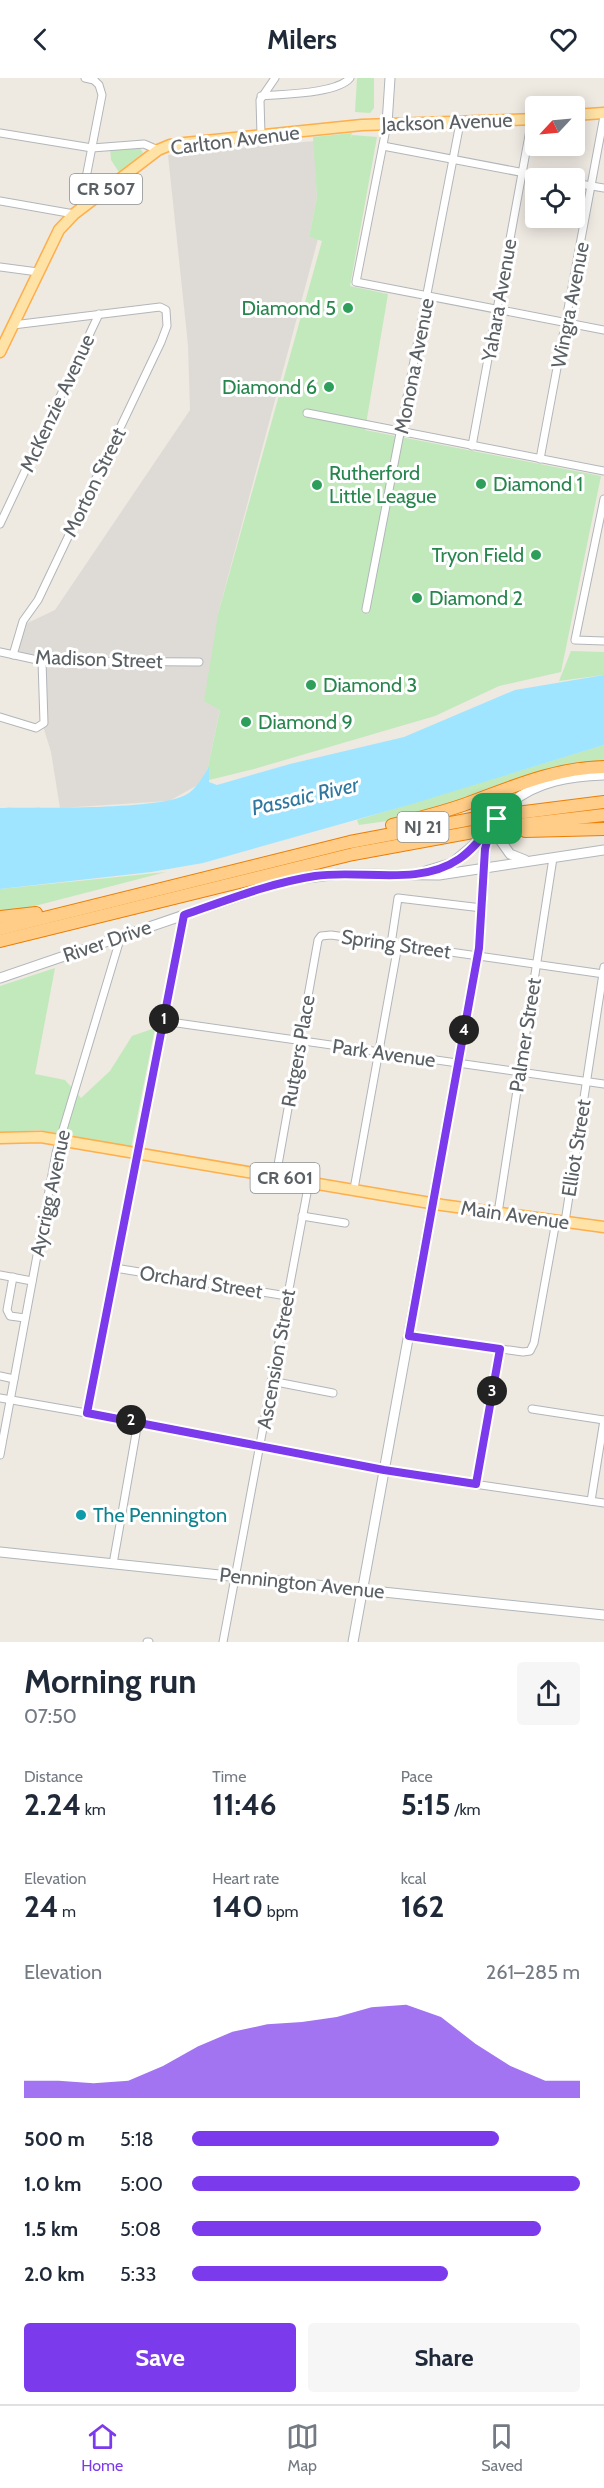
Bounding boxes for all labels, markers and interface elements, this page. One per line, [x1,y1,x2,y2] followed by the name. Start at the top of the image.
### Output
[24,23,57,56] icon: back
[267,23,337,56] text: Milers
[547,23,580,56] icon: heart
[525,96,585,156] north arrow
[525,96,585,228] map controls
[380,108,513,136] street label: Jackson Avenue
[169,120,301,160] street label: Carlton Avenue
[525,168,585,228] button: locate
[70,174,142,204] road number: CR 507
[476,237,522,364] street label: Yahara Avenue
[546,240,594,370] street label: Wingra Avenue
[242,296,336,320] place label: Diamond 5
[389,296,439,436] street label: Monona Avenue
[341,301,355,315] marker: Diamond 5
[15,331,99,475] street label: McKenzie Avenue
[222,375,317,399] place label: Diamond 6
[322,380,336,394] marker: Diamond 6
[57,423,131,540] street label: Morton Street
[329,461,436,508] place label: Rutherford Little League
[493,472,583,496] place label: Diamond 1
[474,477,488,491] marker: Diamond 1
[310,478,324,492] marker: Rutherford Little League
[432,543,524,567] place label: Tryon Field
[529,548,543,562] marker: Tryon Field
[429,586,523,610] place label: Diamond 2
[410,591,424,605] marker: Diamond 2
[35,645,163,673] street label: Madison Street
[323,673,417,697] place label: Diamond 3
[304,678,318,692] marker: Diamond 3
[258,710,353,734] place label: Diamond 9
[239,715,253,729] marker: Diamond 9
[249,771,362,820] water label: Passaic River
[471,793,522,844] pin
[480,802,513,835] icon: arrive
[398,812,448,842] road number: NJ 21
[60,915,154,967] street label: River Drive
[340,924,453,964] street label: Spring Street
[504,976,546,1094] street label: Palmer Street
[276,993,320,1109] street label: Rutgers Place
[149,1004,179,1034] pin: 1
[161,1009,167,1028] text: 1
[449,1015,479,1045] pin: 4
[459,1020,469,1039] text: 4
[331,1034,437,1072] street label: Park Avenue
[556,1097,596,1198] street label: Elliot Street
[25,1127,75,1259] street label: Aycrigg Avenue
[250,1163,320,1193] road number: CR 601
[459,1196,571,1234] street label: Main Avenue
[138,1260,264,1304] street label: Orchard Street
[252,1287,300,1431] street label: Ascension Street
[477,1376,507,1406] pin: 3
[488,1381,496,1400] text: 3
[116,1405,146,1435] pin: 2
[127,1410,135,1429] text: 2
[93,1503,227,1527] place label: The Pennington
[74,1508,88,1522] marker: The Pennington
[218,1562,386,1604] street label: Pennington Avenue
[24,1661,196,1701] text: Morning run
[517,1662,580,1725] button: share
[24,1704,77,1728] text: 07:50
[24,1767,83,1786] text: Distance
[212,1767,246,1786] text: Time
[401,1767,433,1786] text: Pace
[24,1786,81,1823] text: 2.24
[212,1786,277,1823] text: 11:46
[401,1786,451,1823] text: 5:15
[81,1800,106,1819] text: km
[451,1800,481,1819] text: /km
[24,1869,87,1888] text: Elevation
[212,1869,279,1888] text: Heart rate
[401,1869,426,1888] text: kcal
[24,1888,59,1925] text: 24
[212,1888,263,1925] text: 140
[401,1888,444,1925] text: 162
[59,1902,76,1921] text: m
[263,1902,299,1921] text: bpm
[24,1960,102,1984] text: Elevation
[486,1960,580,1984] text: 261–285 m
[24,2127,85,2151] text: 500 m
[120,2127,154,2151] text: 5:18
[24,2172,81,2196] text: 1.0 km
[120,2172,163,2196] text: 5:00
[24,2217,78,2241] text: 1.5 km
[120,2217,161,2241] text: 5:08
[24,2262,85,2286] text: 2.0 km
[120,2262,157,2286] text: 5:33
[24,2323,296,2392] button: Save
[308,2323,580,2392] button: Share
[81,2420,123,2475] tab: Home
[286,2420,319,2475] tab: Map
[481,2420,523,2475] tab: Saved

